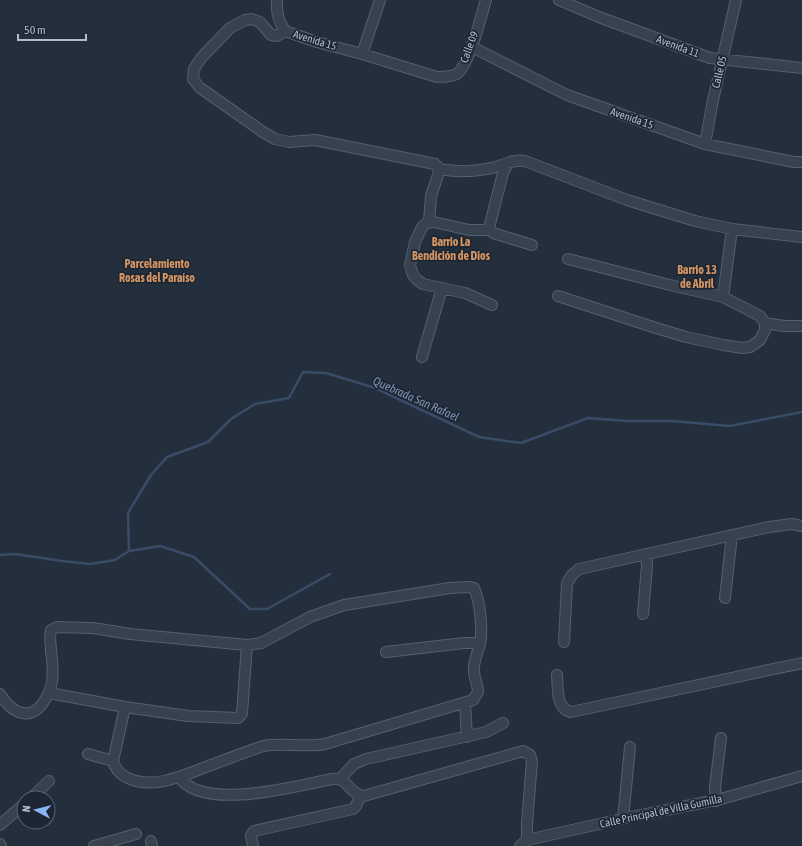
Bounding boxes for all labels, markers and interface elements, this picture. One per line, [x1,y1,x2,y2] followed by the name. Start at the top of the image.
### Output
[18,16,86,42] scale bar
[24,23,46,37] text: 50 m
[292,28,338,52] street label: Avenida 15
[458,30,480,64] street label: Calle 09
[655,33,701,59] street label: Avenida 11
[709,55,729,89] street label: Calle 05
[609,105,655,131] street label: Avenida 15
[412,235,491,263] district label: Barrio La Bendición de Dios
[119,257,195,285] district label: Parcelamiento Rosas del Paraíso
[677,263,717,291] district label: Barrio 13 de Abril
[371,374,461,424] water label: Quebrada San Rafael
[16,790,56,830] north arrow
[599,792,723,830] street label: Calle Principal de Villa Gumilla
[20,805,32,813] text: N

